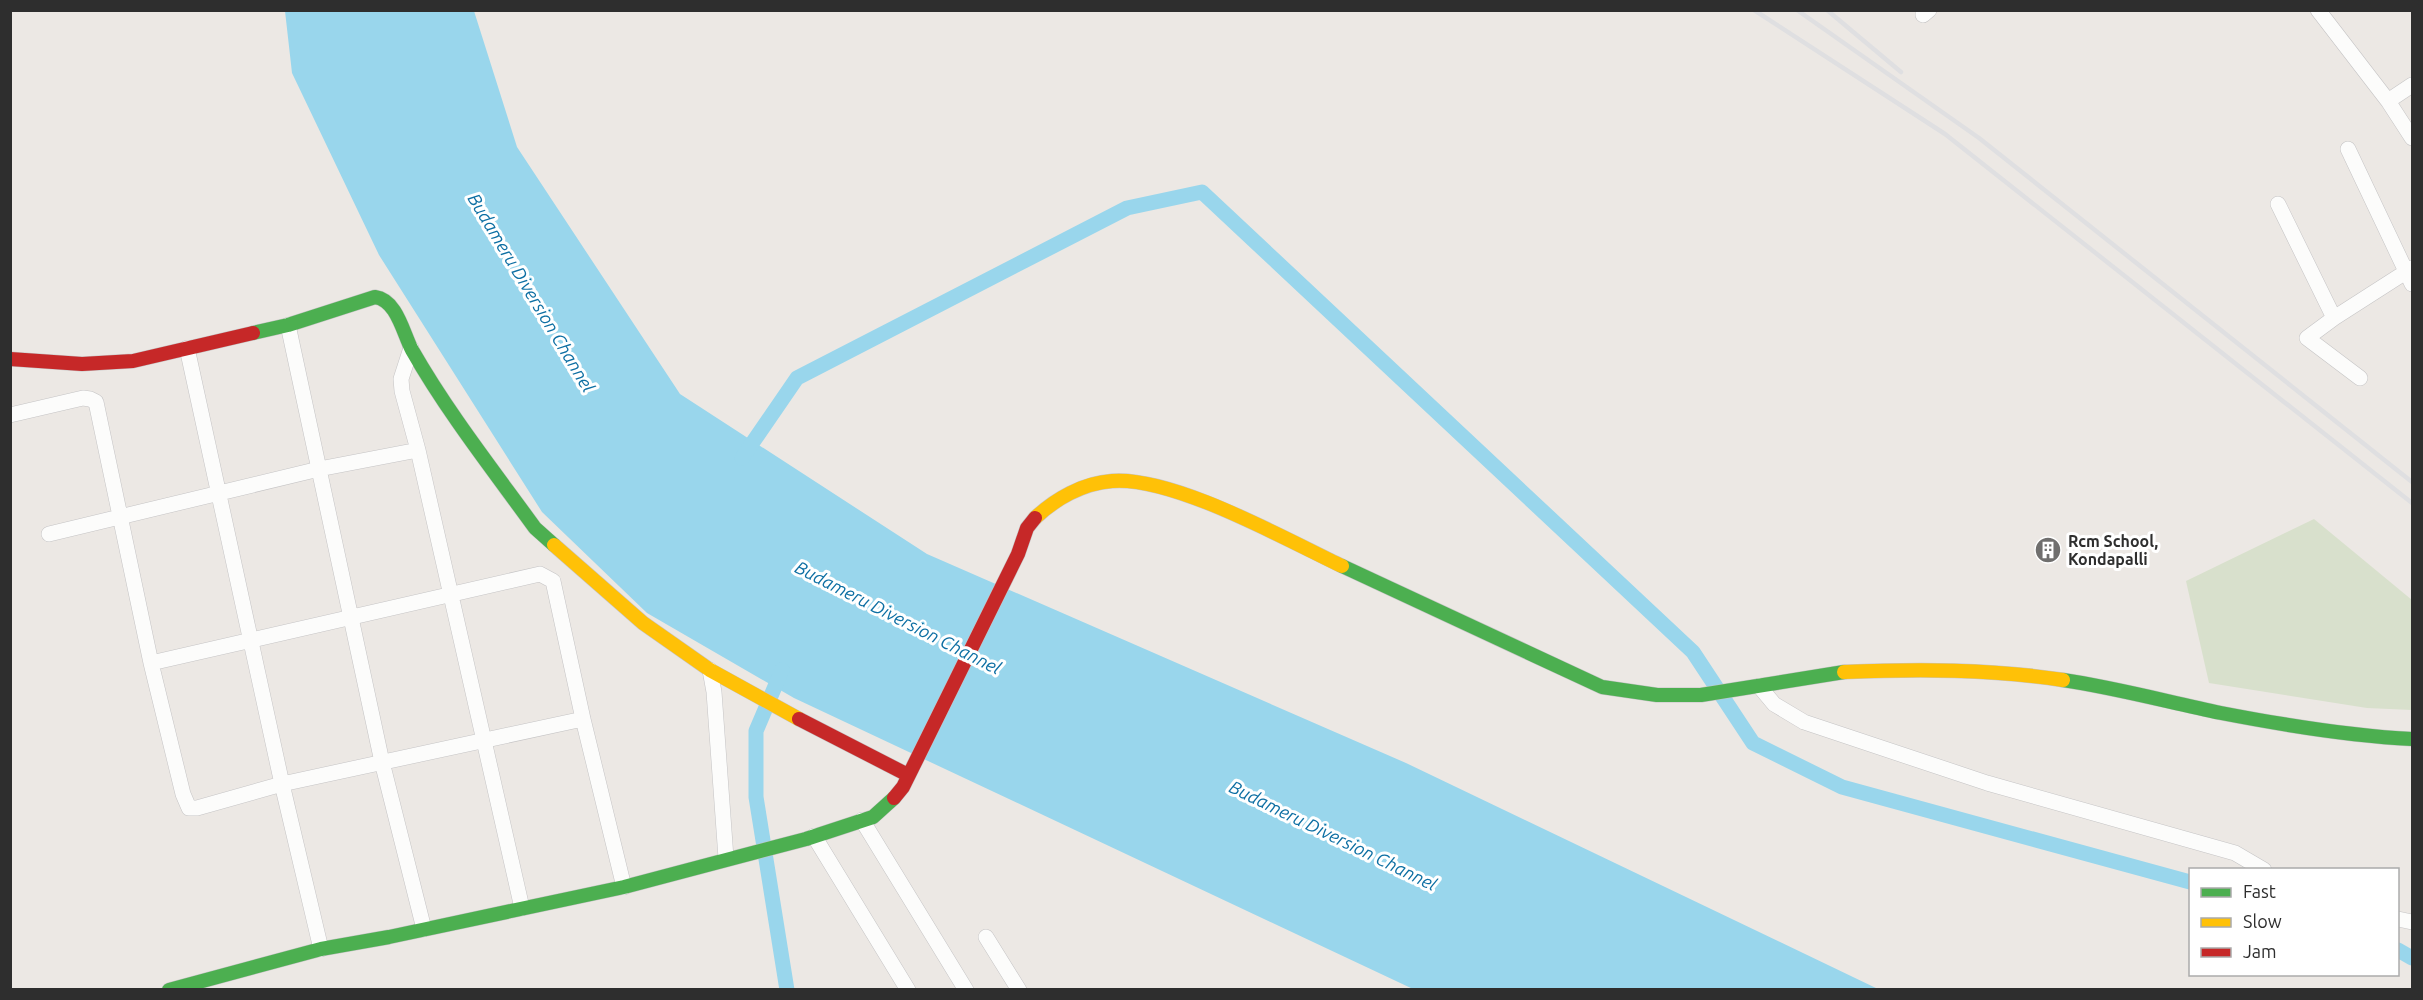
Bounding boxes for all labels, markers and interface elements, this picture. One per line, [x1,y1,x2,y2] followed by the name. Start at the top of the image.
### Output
[465,190,599,395] water label: Budameru Diversion Channel
[2068,532,2158,568] place label: Rcm School, Kondapalli
[2033,535,2063,565] building icon: Rcm School, Kondapalli
[792,556,1005,678] water label: Budameru Diversion Channel
[1226,776,1440,894] water label: Budameru Diversion Channel
[2189,868,2399,976] legend
[2243,881,2276,901] text: Fast
[2243,911,2282,931] text: Slow
[2243,941,2277,961] text: Jam

